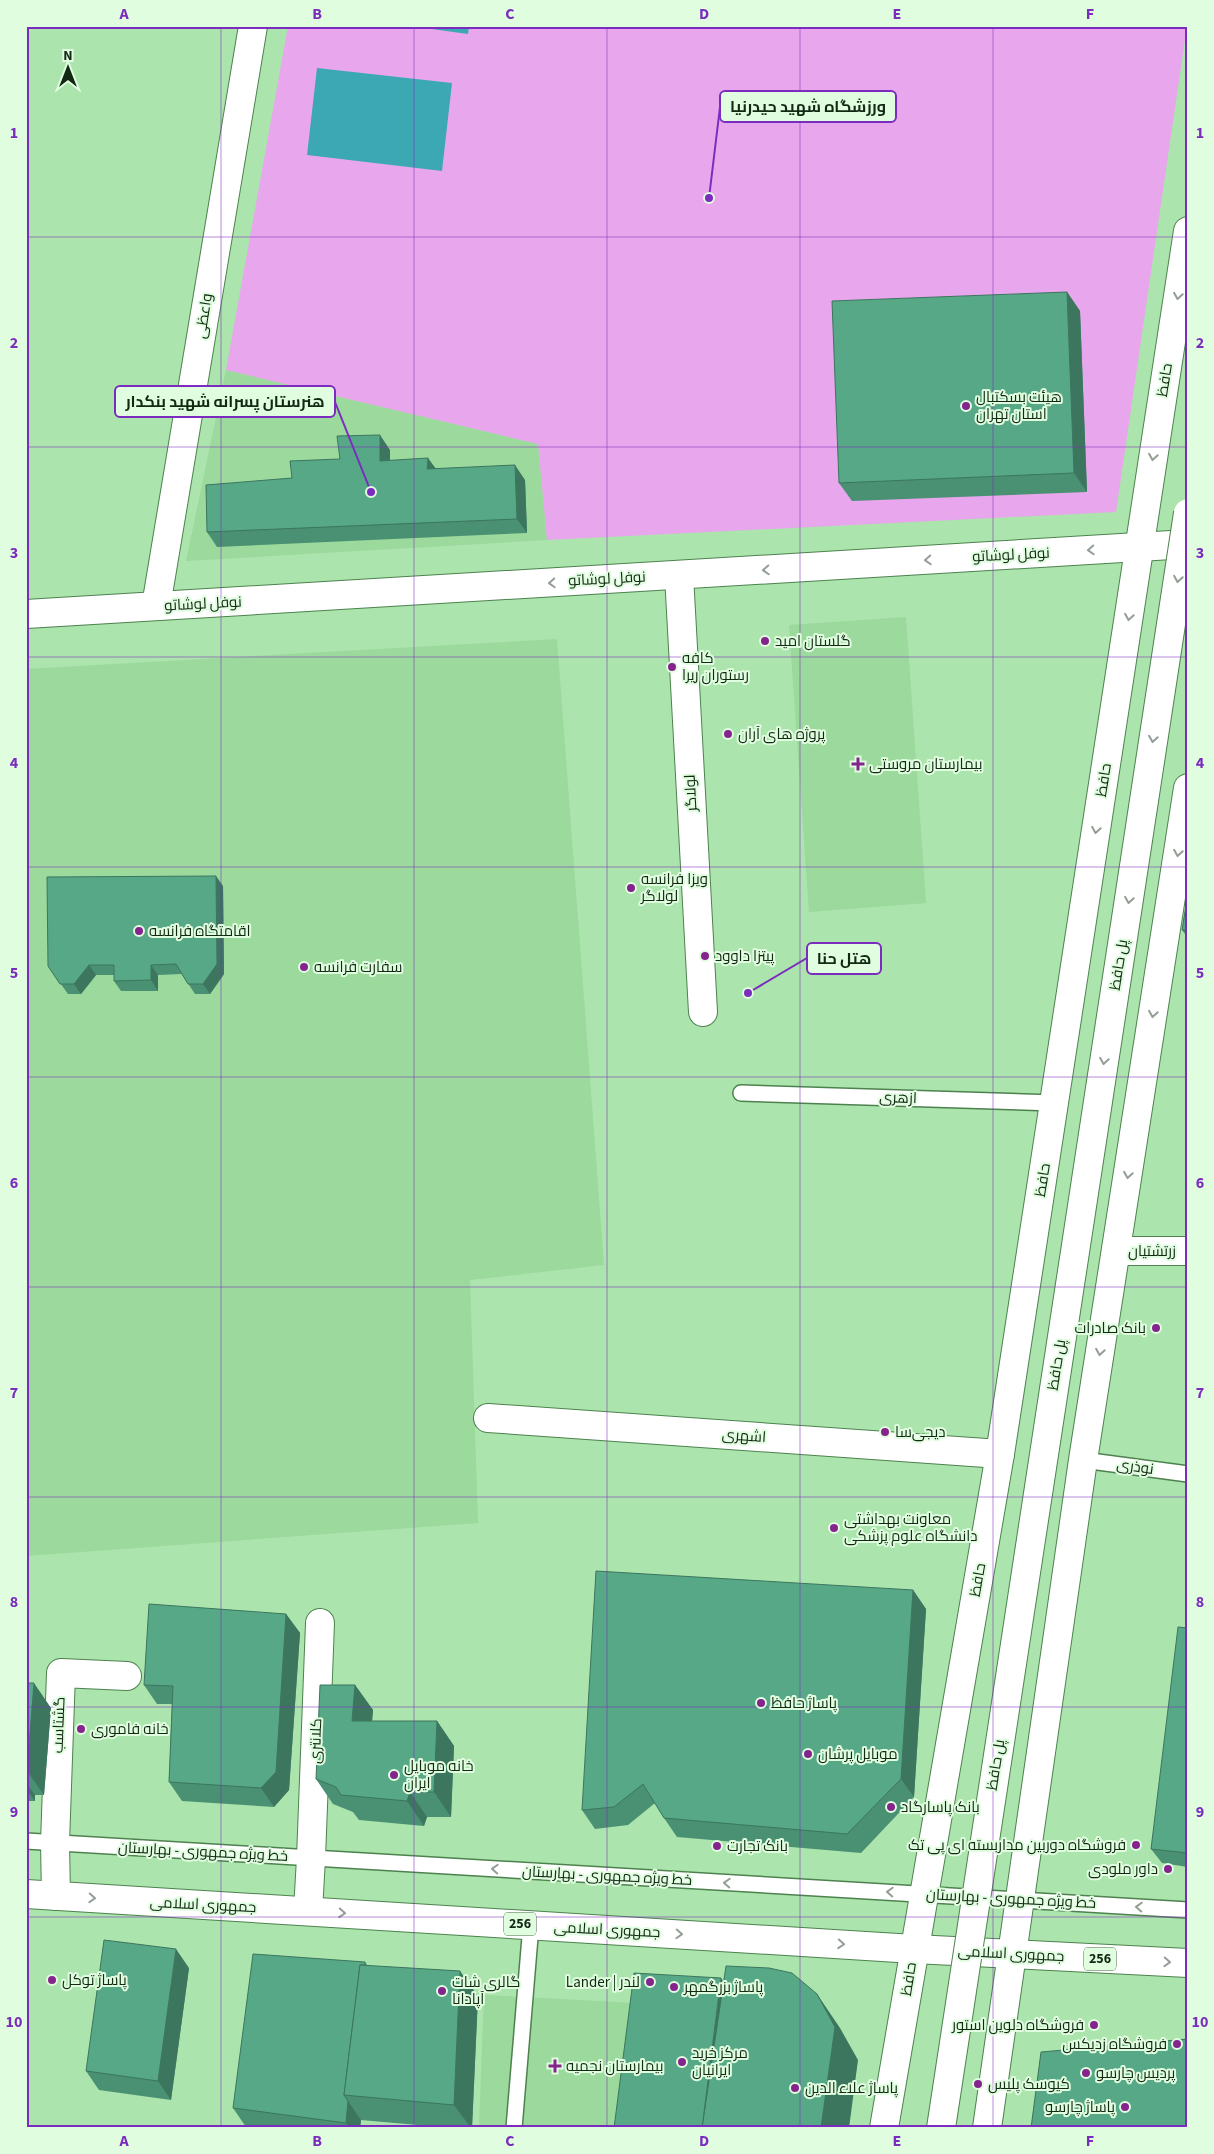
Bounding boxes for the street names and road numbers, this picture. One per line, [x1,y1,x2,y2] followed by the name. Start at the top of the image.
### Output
[190,292,218,340] street label: واعظی
[1152,362,1178,398] street label: حافظ
[972,542,1050,568] street label: نوفل لوشاتو
[568,566,646,592] street label: نوفل لوشاتو
[164,591,242,617] street label: نوفل لوشاتو
[1091,762,1117,798] street label: حافظ
[680,774,703,813] street label: لولاگر
[1105,938,1133,992] street label: پل حافظ
[879,1087,917,1109] street label: ازهری
[1030,1162,1056,1198] street label: حافظ
[1128,1241,1176,1262] street label: زرتشتیان
[1043,1338,1071,1392] street label: پل حافظ
[721,1424,767,1448] street label: اشهری
[1115,1454,1155,1480] street label: نوذری
[965,1562,991,1598] street label: حافظ
[48,1696,70,1754] street label: گشتاسب
[305,1718,327,1764] street label: کلانتری
[982,1738,1010,1792] street label: پل حافظ
[117,1837,289,1867] street label: خط ویژه جمهوری - بهارستان
[521,1861,693,1891] street label: خط ویژه جمهوری - بهارستان
[925,1884,1097,1914] street label: خط ویژه جمهوری - بهارستان
[149,1892,257,1918] street label: جمهوری اسلامی
[504,1912,536,1936] road number: 256
[553,1917,661,1943] street label: جمهوری اسلامی
[957,1941,1065,1967] street label: جمهوری اسلامی
[1084,1948,1116,1970] road number: 256
[896,1961,922,1997] street label: حافظ

